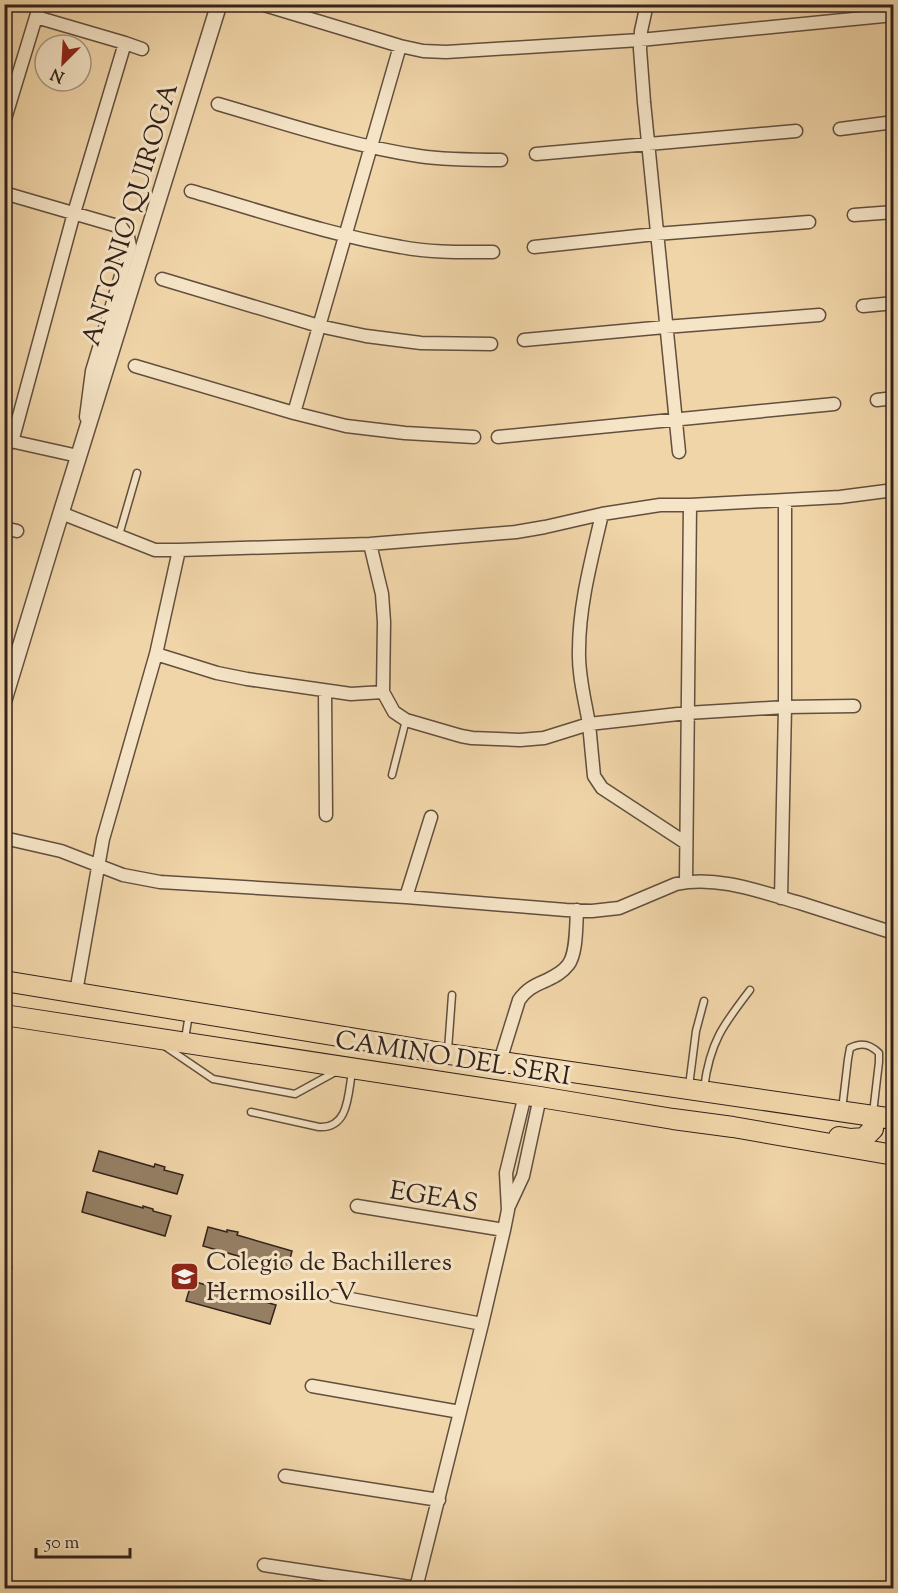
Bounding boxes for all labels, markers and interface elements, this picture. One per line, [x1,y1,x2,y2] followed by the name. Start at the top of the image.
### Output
[33,33,93,93] north arrow
[47,61,68,88] text: N
[74,79,189,351] street label: ANTONIO QUIROGA
[332,1023,573,1096] street label: CAMINO DEL SERI
[387,1173,480,1224] street label: EGEAS
[206,1245,452,1312] place label: Colegio de Bachilleres Hermosillo V
[169,1260,201,1292] school or university icon: Colegio de Bachilleres Hermosillo V
[36,1521,130,1559] scale bar
[44,1531,80,1557] text: 50 m

